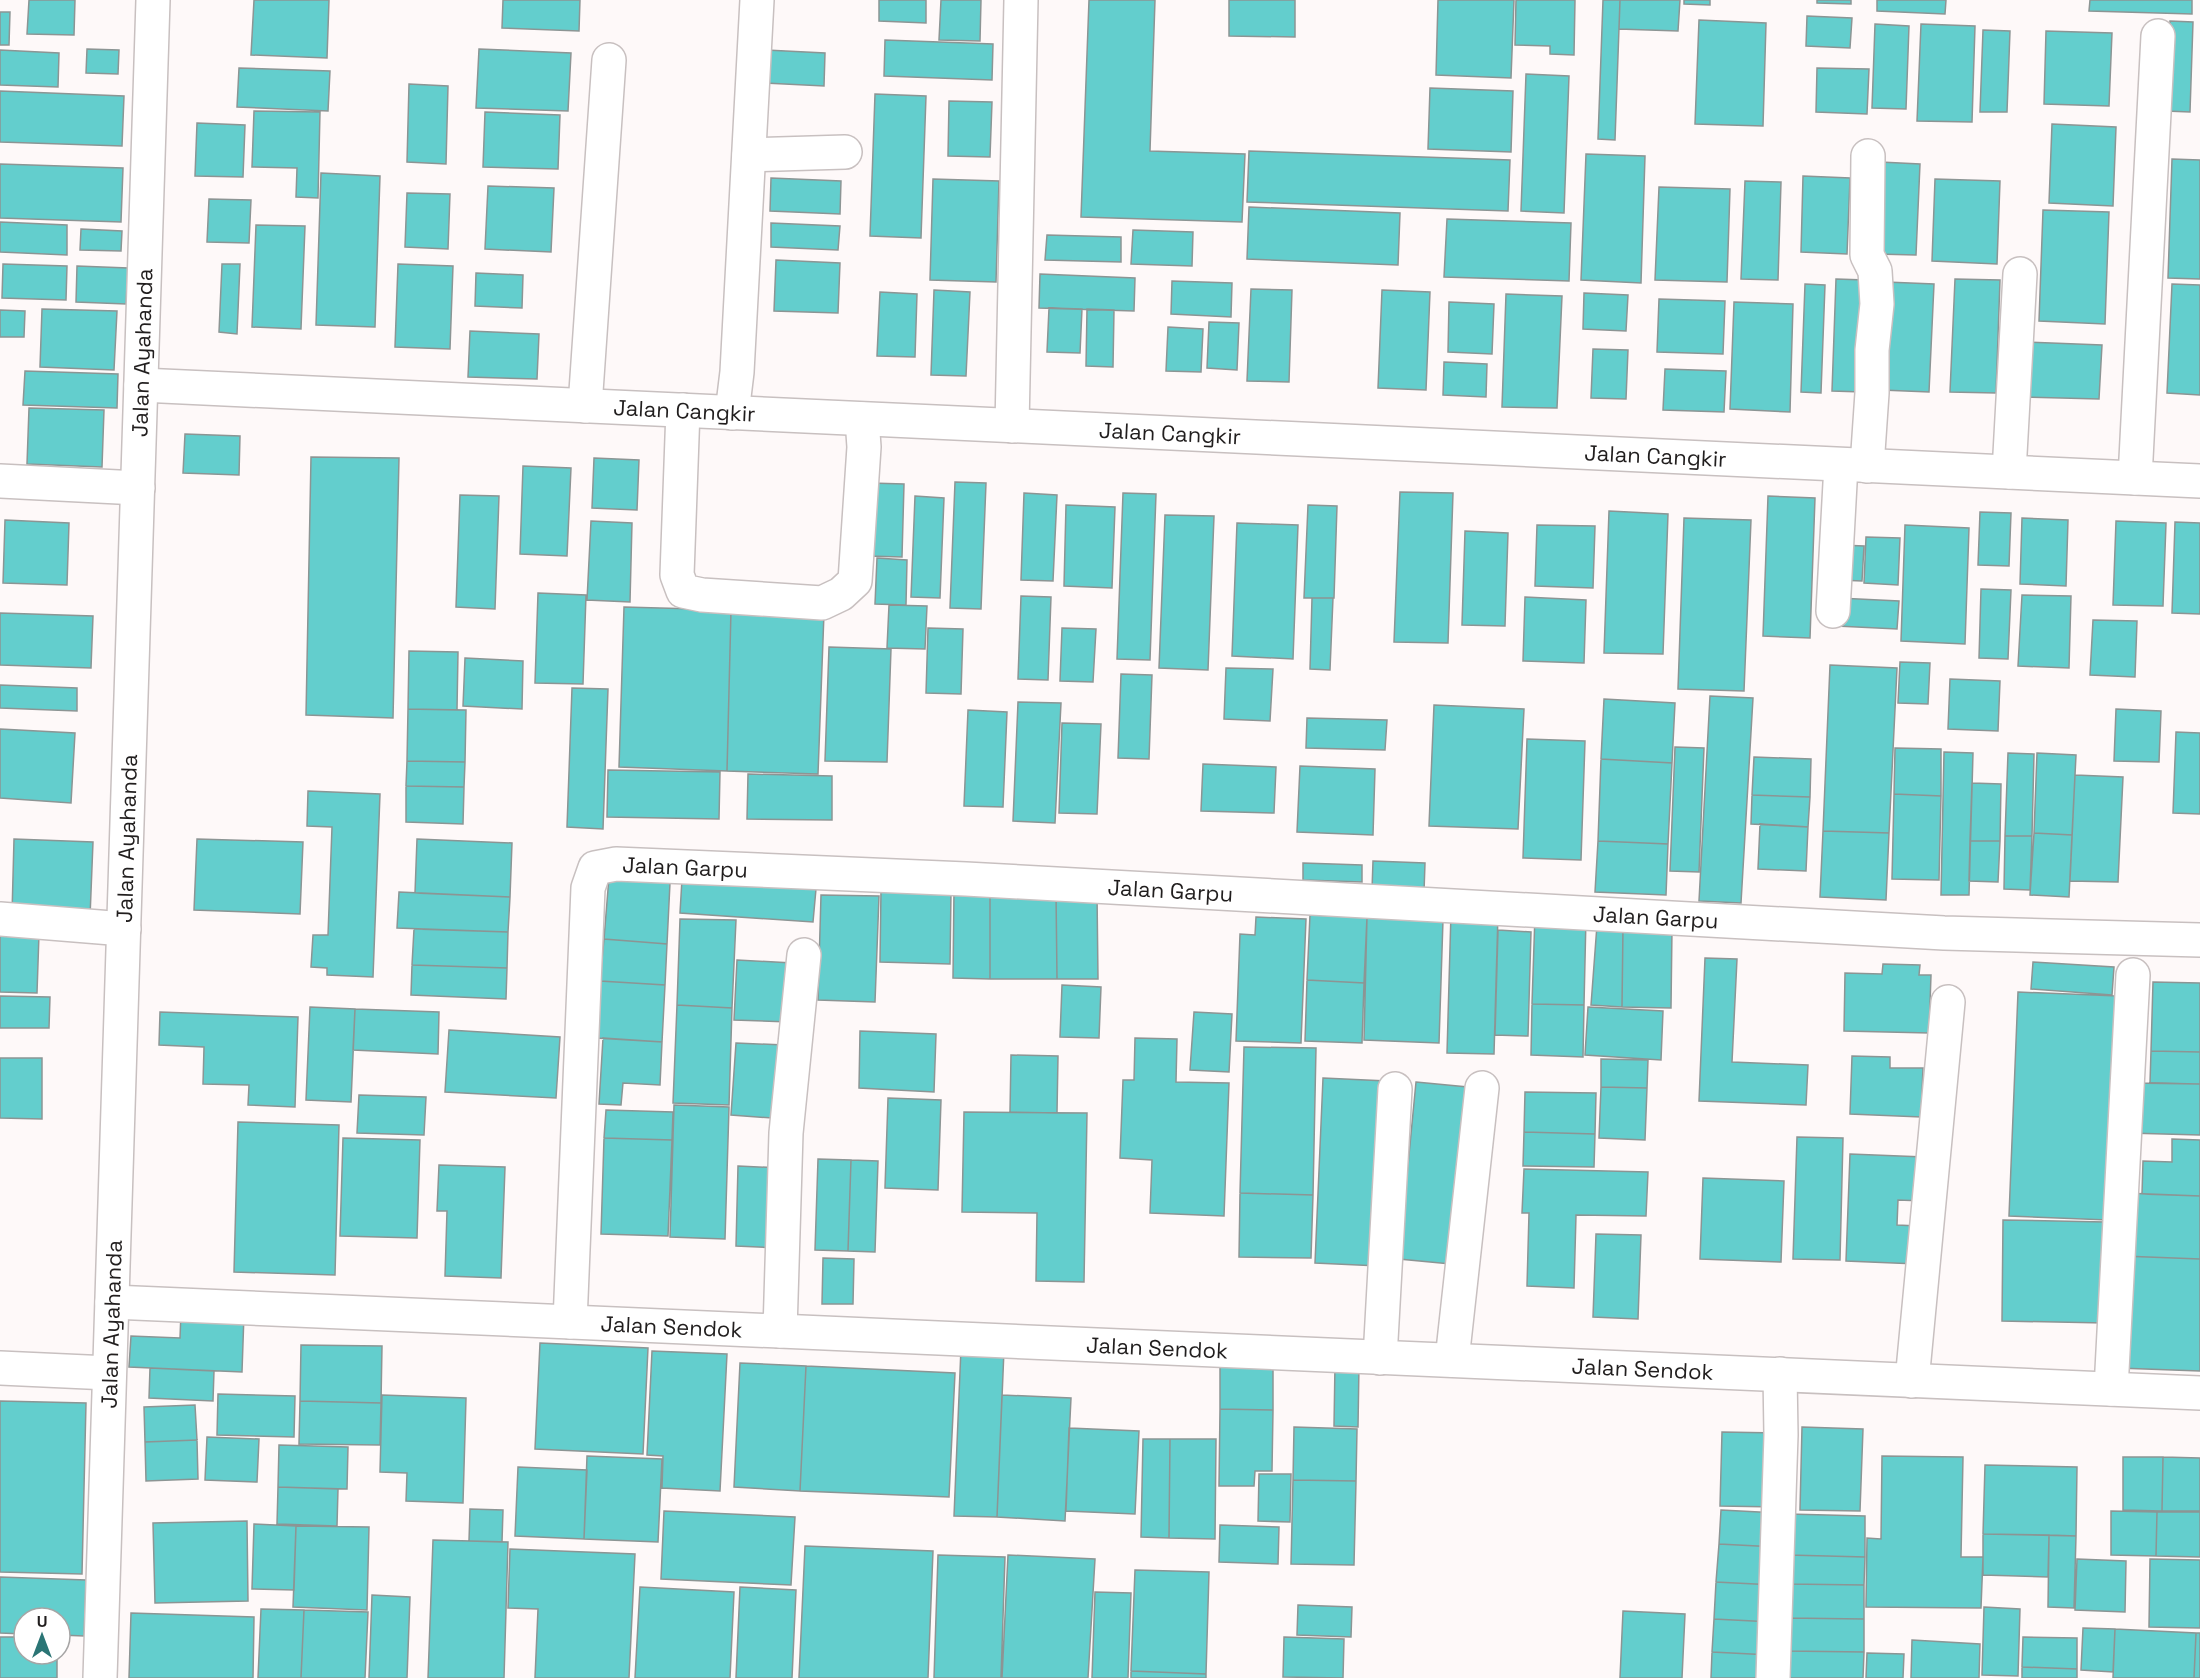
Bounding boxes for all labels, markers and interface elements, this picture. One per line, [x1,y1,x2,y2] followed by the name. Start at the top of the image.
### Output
[125,268,159,437] street label: Jalan Ayahanda
[613,393,756,428] street label: Jalan Cangkir
[1098,416,1242,450] street label: Jalan Cangkir
[1584,438,1727,473] street label: Jalan Cangkir
[110,753,143,923] street label: Jalan Ayahanda
[622,850,748,884] street label: Jalan Garpu
[1107,873,1234,908] street label: Jalan Garpu
[1592,900,1719,935] street label: Jalan Garpu
[95,1239,128,1409] street label: Jalan Ayahanda
[600,1309,743,1343] street label: Jalan Sendok
[1085,1330,1229,1365] street label: Jalan Sendok
[1571,1352,1714,1386] street label: Jalan Sendok
[12,1606,72,1666] north arrow
[37,1611,47,1632] text: U

